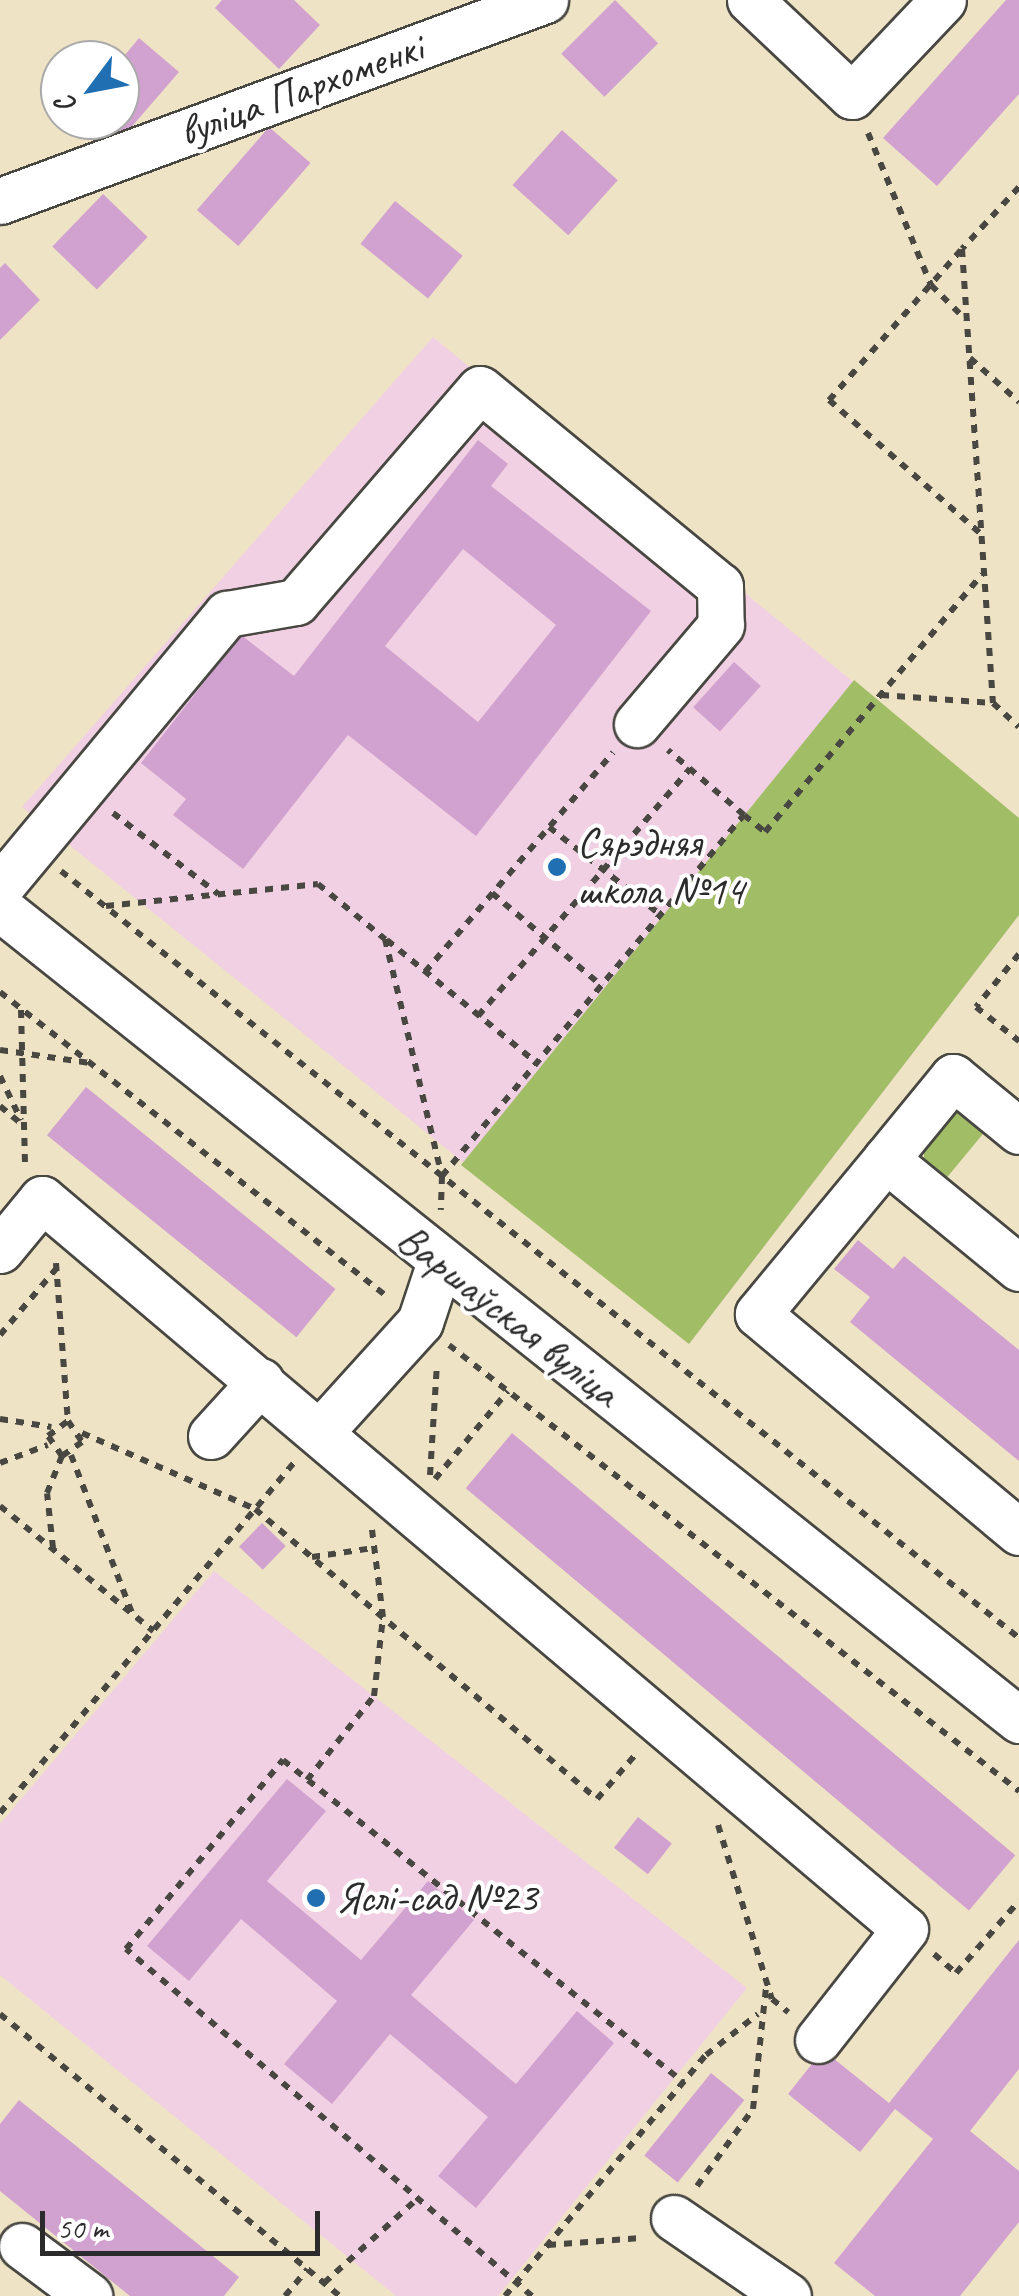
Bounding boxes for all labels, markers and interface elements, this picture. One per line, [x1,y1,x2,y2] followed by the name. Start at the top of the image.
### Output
[171,22,431,158] street label: вуліца Пархоменкі
[40,40,140,140] north arrow
[47,90,84,120] text: С
[577,818,744,916] place label: Сярэдняя школа №14
[546,856,568,878] marker: Сярэдняя школа №14
[388,1215,628,1417] street label: Варшаўская вуліца
[336,1873,537,1923] place label: Яслі-сад №23
[305,1887,327,1909] marker: Яслі-сад №23
[45,2191,325,2253] scale bar
[57,2209,108,2247] text: 50 m

